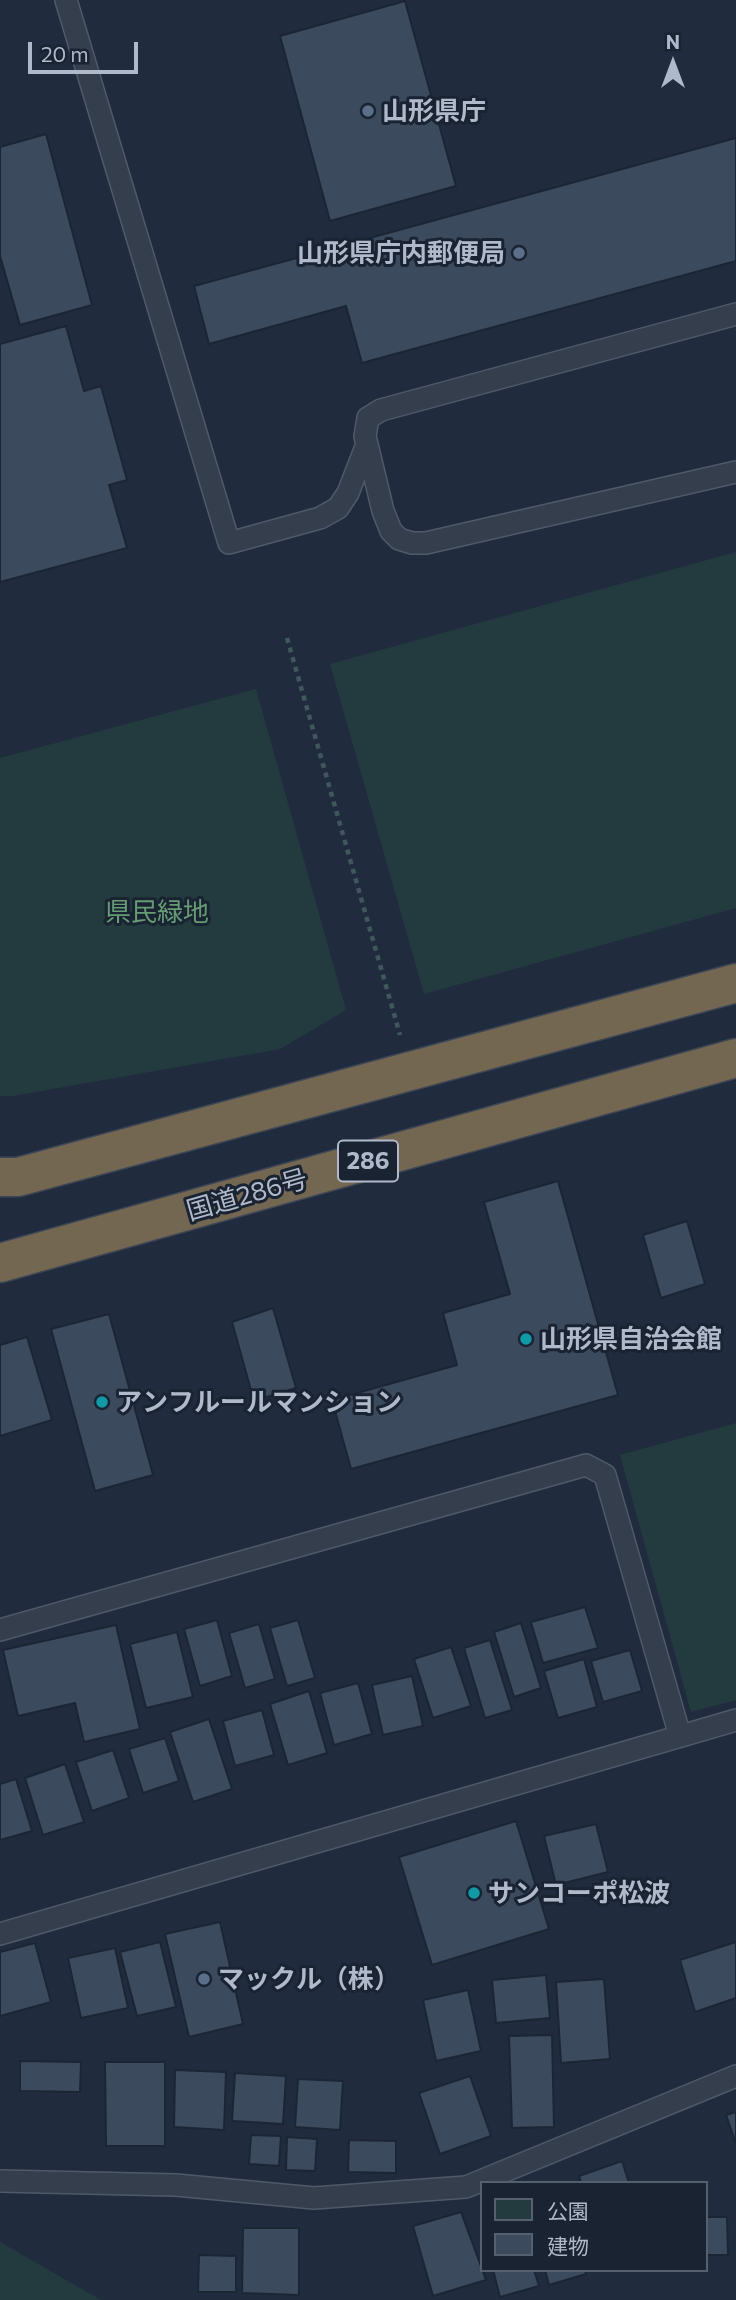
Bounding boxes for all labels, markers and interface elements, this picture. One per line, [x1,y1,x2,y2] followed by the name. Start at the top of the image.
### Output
[32,28,142,72] scale bar
[638,28,708,98] north arrow
[666,30,680,53] text: N
[41,41,89,66] text: 20 m
[382,95,486,127] place label: 山形県庁
[360,103,376,119] marker: 山形県庁
[297,237,505,269] place label: 山形県庁内郵便局
[511,245,527,261] marker: 山形県庁内郵便局
[105,896,209,928] park label: 県民緑地
[338,1140,398,1182] road number: 286
[183,1163,311,1227] street label: 国道286号
[540,1323,722,1355] place label: 山形県自治会館
[518,1331,534,1347] marker: 山形県自治会館
[116,1386,402,1418] place label: アンフルールマンション
[94,1394,110,1410] marker: アンフルールマンション
[488,1877,670,1909] place label: サンコーポ松波
[466,1885,482,1901] marker: サンコーポ松波
[218,1963,400,1995] place label: マックル（株）
[196,1971,212,1987] marker: マックル（株）
[480,2181,708,2272] legend
[547,2198,589,2223] text: 公園
[547,2233,589,2258] text: 建物

